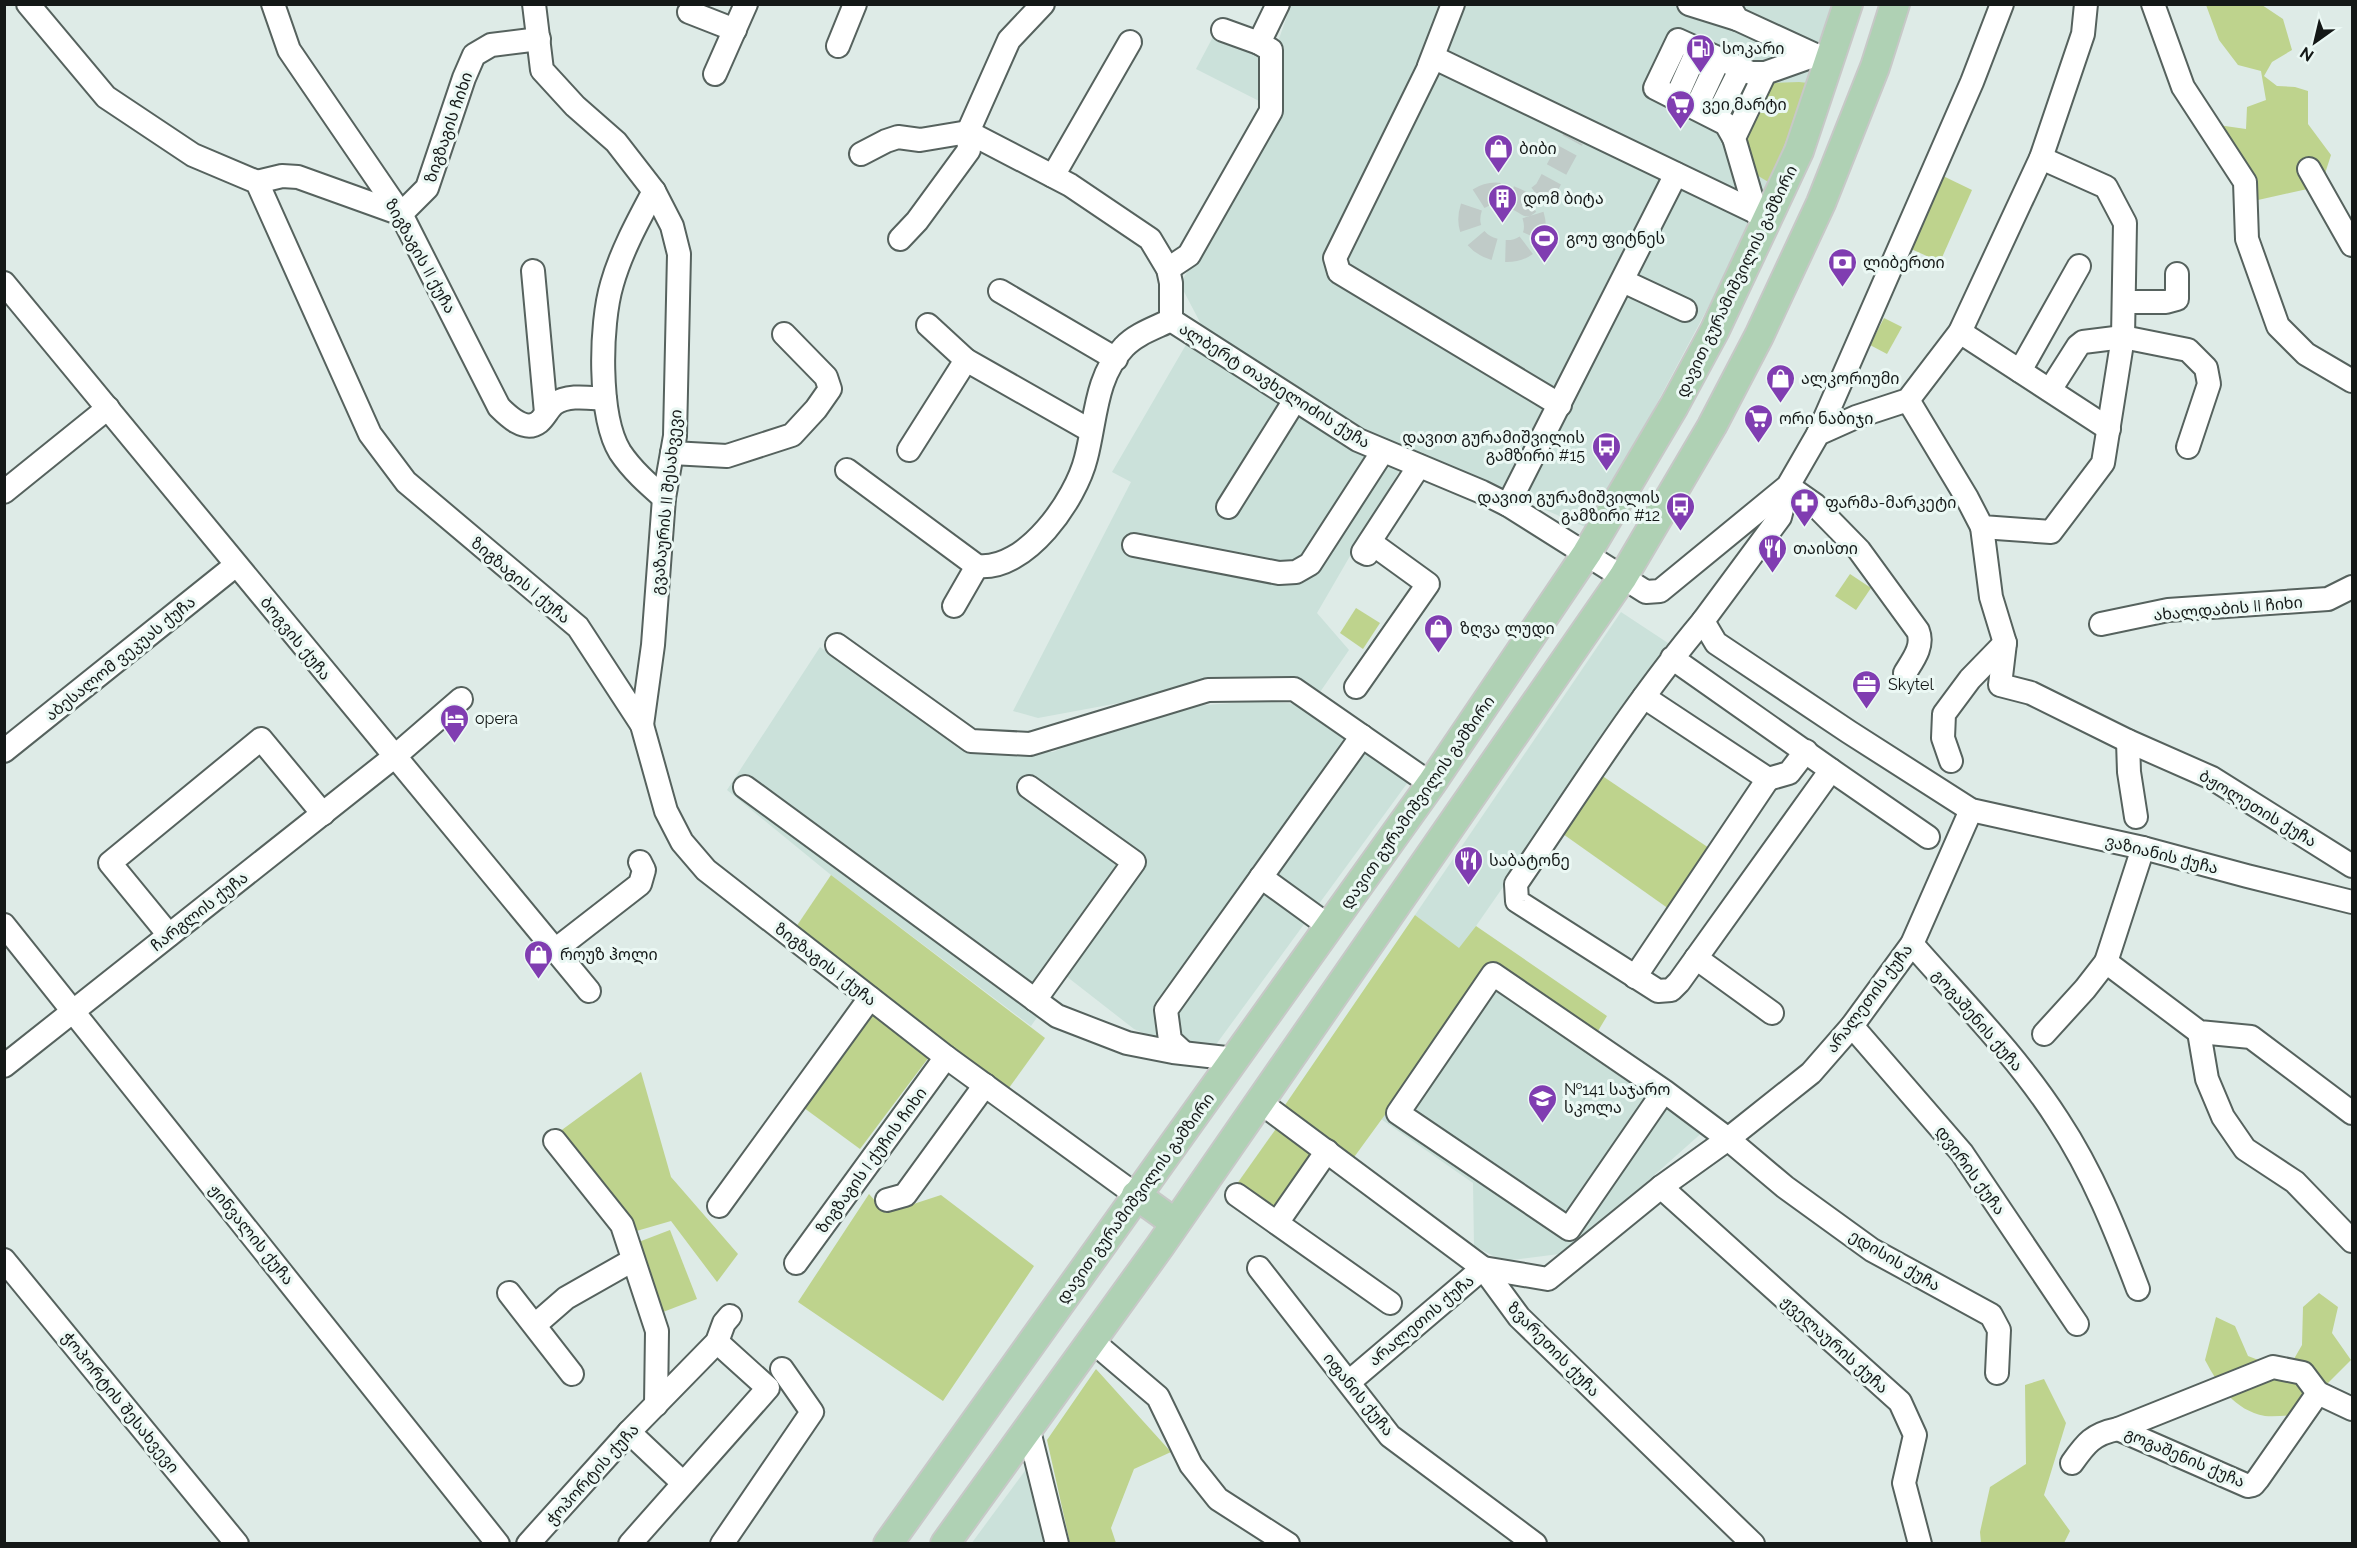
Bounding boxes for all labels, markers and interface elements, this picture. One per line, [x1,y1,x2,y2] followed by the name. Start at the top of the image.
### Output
[2285,12,2345,72] north arrow
[1685,32,1717,74] fuel station icon: სოკარი
[1722,39,1784,58] place label: სოკარი
[2297,43,2317,65] text: N
[421,69,476,185] street label: ზიგზაგის ჩიხი
[1665,88,1697,130] supermarket icon: ვეი მარტი
[1702,95,1787,114] place label: ვეი მარტი
[1482,132,1514,174] shop icon: ბიბი
[1519,139,1557,158] place label: ბიბი
[1672,162,1802,401] street label: დავით გურამიშვილის გამზირი
[1486,182,1518,224] building icon: დომ ბიტა
[1523,189,1604,209] place label: დომ ბიტა
[381,196,460,317] street label: ზიგზაგის II ქუჩა
[1529,222,1561,264] sports icon: გოუ ფიტნეს
[1566,229,1665,248] place label: გოუ ფიტნეს
[1826,246,1858,288] bank icon: ლიბერთი
[1863,253,1945,273] place label: ლიბერთი
[1175,319,1374,453] street label: ალბერტ თავხელიძის ქუჩა
[1764,362,1796,404] shop icon: ალკორიუმი
[1801,369,1900,389] place label: ალკორიუმი
[1742,402,1774,444] supermarket icon: ორი ნაბიჯი
[647,408,686,596] street label: გვაზაურის II შესახვევი
[1779,409,1873,428] place label: ორი ნაბიჯი
[1402,428,1585,465] place label: დავით გურამიშვილის გამზირი #15
[1590,430,1622,472] bus stop icon: დავით გურამიშვილის გამზირი #15
[1788,486,1820,528] pharmacy icon: ფარმა-მარკეტი
[1477,488,1660,525] place label: დავით გურამიშვილის გამზირი #12
[1665,490,1697,532] bus stop icon: დავით გურამიშვილის გამზირი #12
[1825,493,1957,512] place label: ფარმა-მარკეტი
[1756,532,1788,574] restaurant icon: თაისთი
[467,533,574,627] street label: ზიგზაგის I ქუჩა
[1793,539,1858,558] place label: თაისთი
[42,592,200,725] street label: აბესალომ ვეკუას ქუჩა
[256,593,335,684] street label: ბოგვის ქუჩა
[2153,593,2304,625] street label: ახალდაბის II ჩიხი
[1423,612,1455,654] shop icon: ზღვა ლუდი
[1460,619,1555,639] place label: ზღვა ლუდი
[1851,668,1883,710] office icon: Skytel
[1888,675,1934,694] place label: Skytel
[1336,692,1499,913] street label: დავით გურამიშვილის გამზირი
[438,702,470,744] hotel icon: opera
[475,709,518,728] place label: opera
[2195,766,2320,852] street label: ბჟოლეთის ქუჩა
[2104,831,2220,878] street label: ვაზიანის ქუჩა
[1452,844,1484,886] restaurant icon: საბატონე
[1489,851,1570,870] place label: საბატონე
[147,868,252,956] street label: ჩარგლის ქუჩა
[771,919,880,1010] street label: ზიგზაგის I ქუჩა
[523,938,555,980] shop icon: როუზ ჰოლი
[1822,940,1917,1057] street label: არალეთის ქუჩა
[560,945,658,965] place label: როუზ ჰოლი
[1928,966,2027,1075] street label: გოგაშენის ქუჩა
[1564,1080,1670,1118] place label: №141 საჯარო სკოლა
[1527,1082,1559,1124] school or university icon: №141 საჯარო სკოლა
[812,1084,931,1237] street label: ზიგზაგის I ქუჩის ჩიხი
[1053,1089,1219,1308] street label: დავით გურამიშვილის გამზირი
[1931,1122,2009,1219] street label: დვირის ქუჩა
[204,1180,298,1289] street label: ჟინვალის ქუჩა
[1845,1226,1944,1296] street label: ედისის ქუჩა
[1365,1271,1478,1371] street label: არალეთის ქუჩა
[1777,1291,1892,1398] street label: ჟველაურის ქუჩა
[1504,1298,1604,1401] street label: ზვარეთის ქუჩა
[58,1328,183,1477] street label: ჭოპორტის შესახვევი
[1319,1349,1398,1440] street label: იფანის ქუჩა
[542,1420,643,1529] street label: ჭოპორტის ქუჩა
[2122,1424,2248,1491] street label: გოგაშენის ქუჩა

